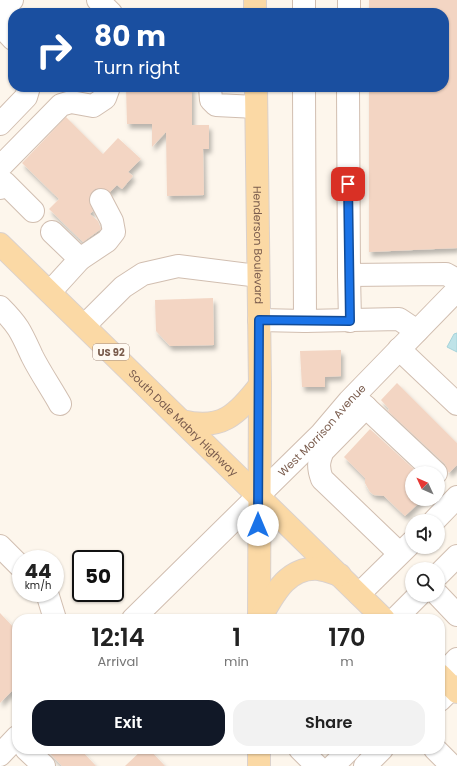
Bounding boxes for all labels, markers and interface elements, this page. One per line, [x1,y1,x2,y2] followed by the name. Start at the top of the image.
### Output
[94,17,166,56] text: 80 m
[28,24,80,76] icon: right
[94,55,180,80] text: Turn right
[331,167,365,201] pin
[337,173,359,195] icon: arrive
[249,186,267,304] street label: Henderson Boulevard
[93,344,129,360] road number: US 92
[125,366,242,481] street label: South Dale Mabry Highway
[274,380,369,480] street label: West Morrison Avenue
[405,466,445,506] north arrow
[405,466,445,602] map controls
[237,504,279,546] position arrow
[405,514,445,554] button: sound
[72,550,124,602] speed limit sign: 50
[24,557,52,585] text: 44
[405,562,445,602] button: search
[25,578,51,593] text: km/h
[91,621,145,654] text: 12:14
[232,621,241,654] text: 1
[328,621,366,654] text: 170
[98,652,138,671] text: Arrival
[224,652,249,671] text: min
[340,652,354,671] text: m
[32,700,225,746] button: Exit
[233,700,425,746] button: Share

